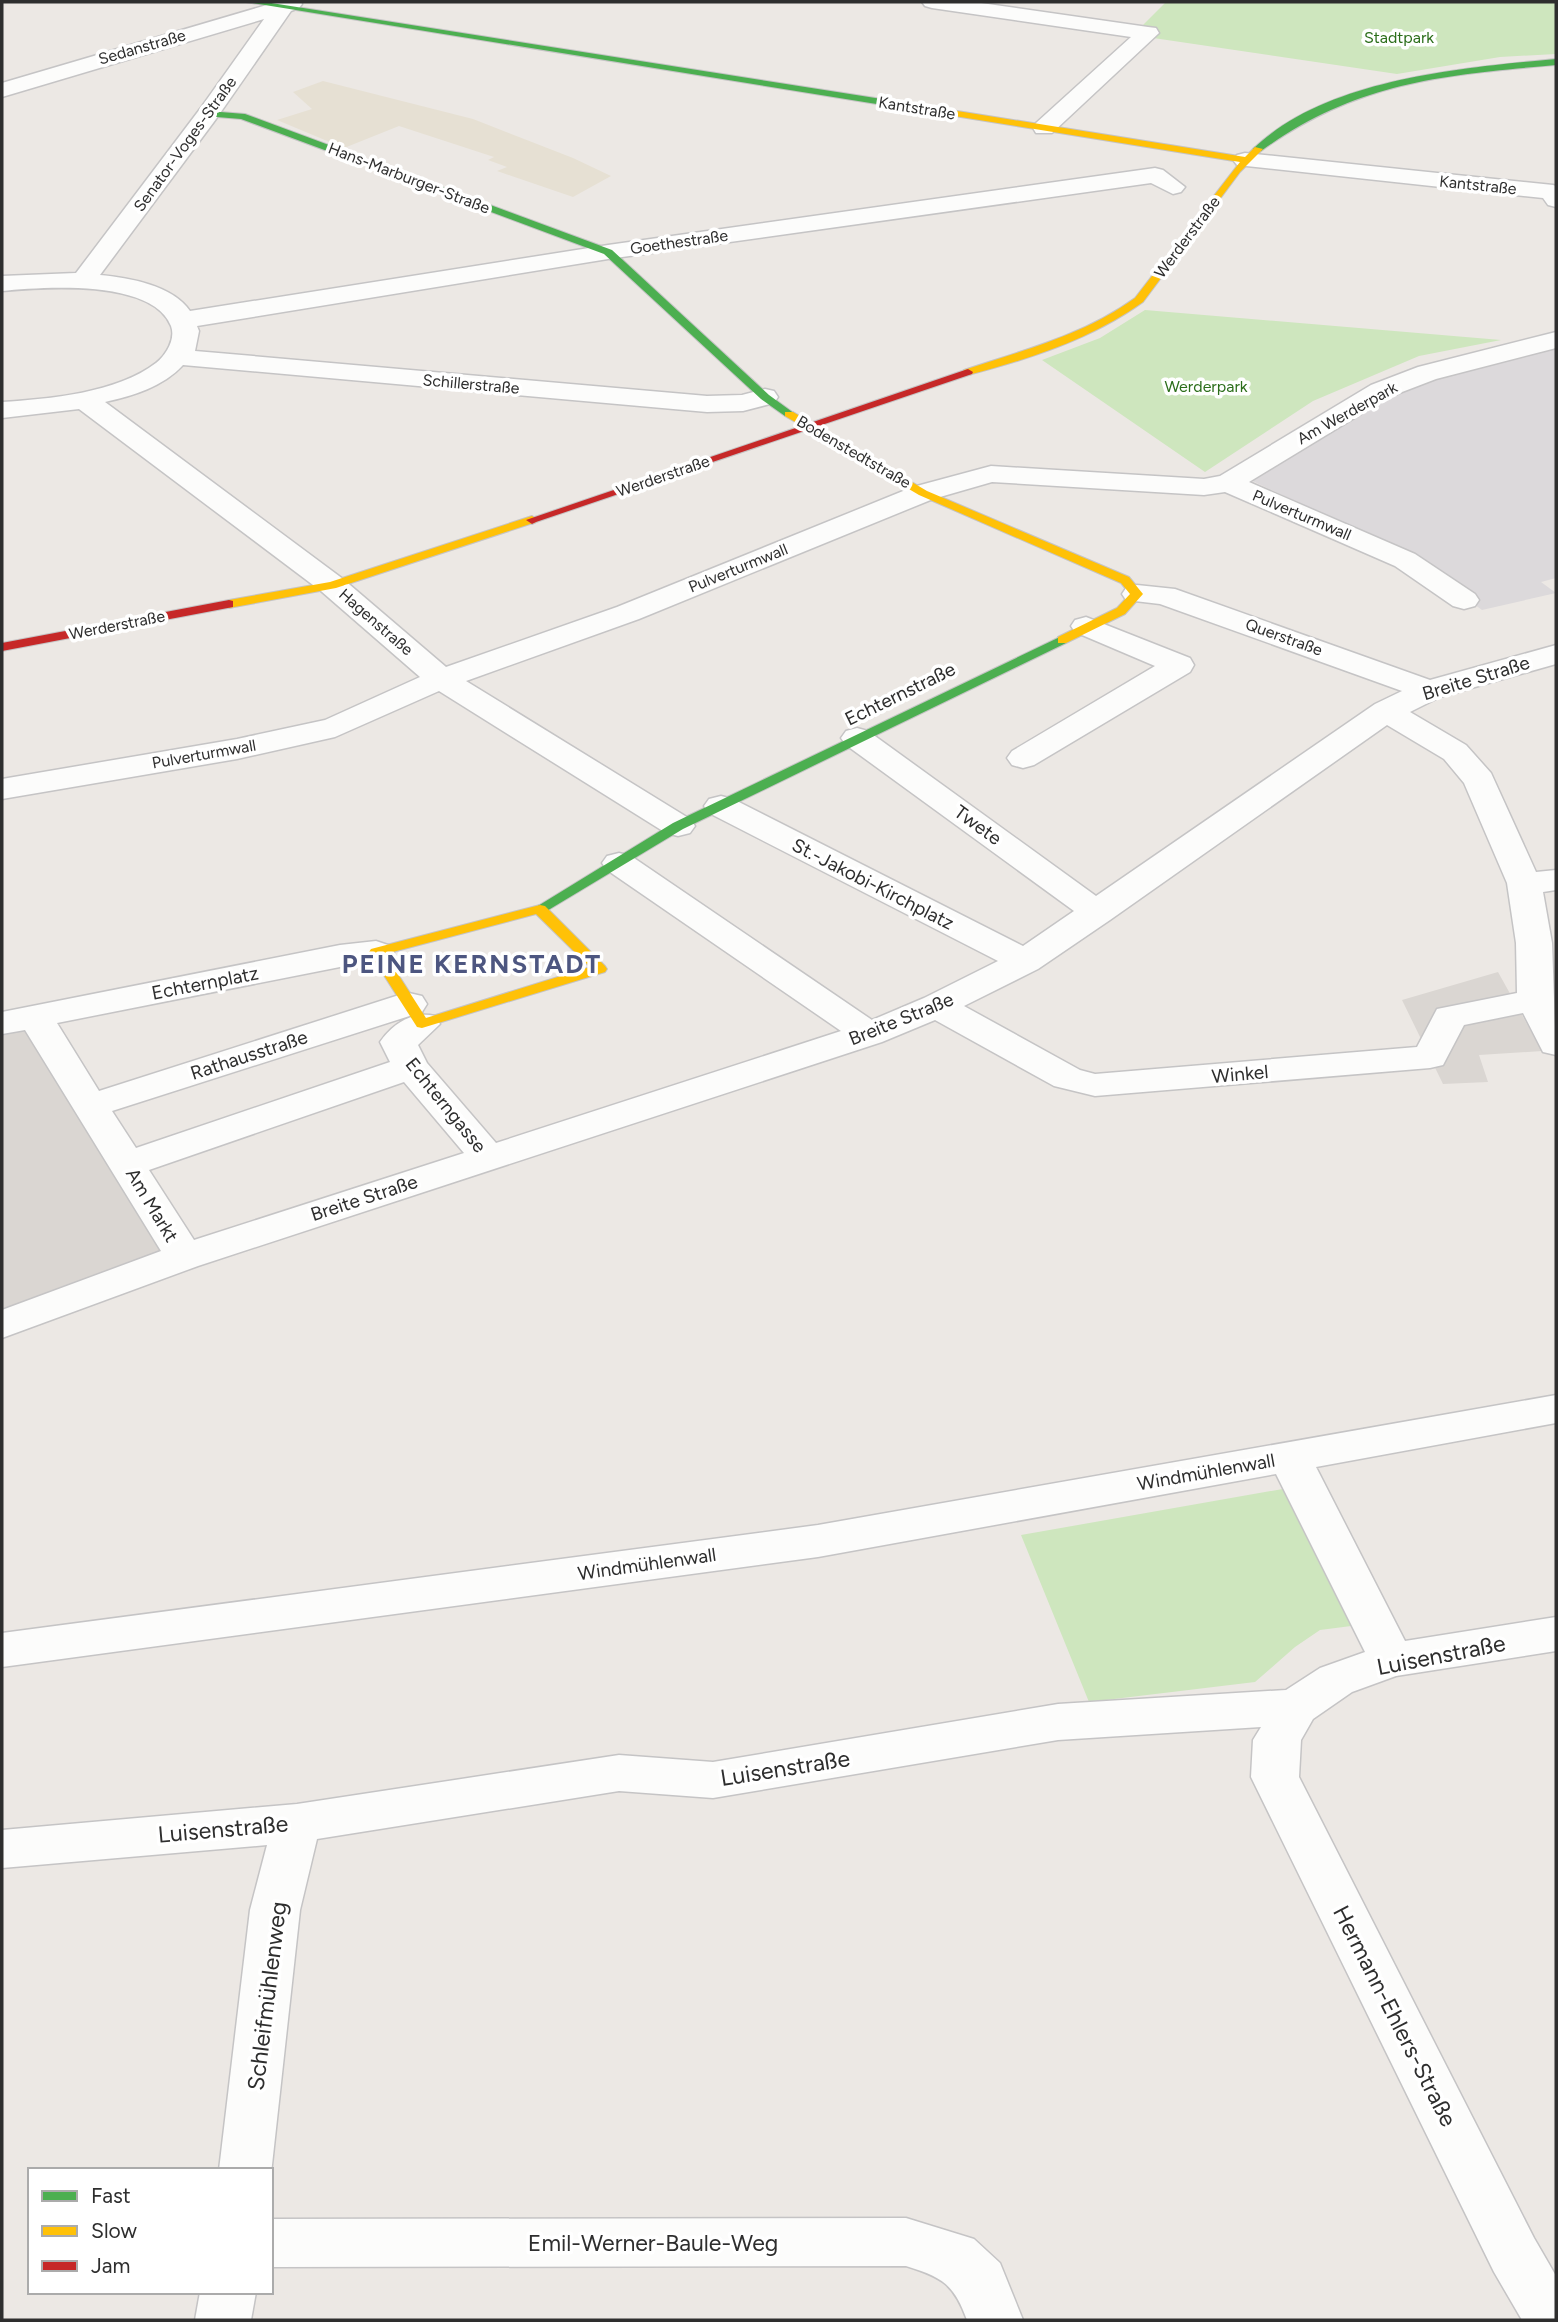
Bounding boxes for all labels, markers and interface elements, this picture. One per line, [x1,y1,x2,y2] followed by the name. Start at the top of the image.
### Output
[96,25,188,69] street label: Sedanstraße
[1364,28,1434,47] park label: Stadtpark
[130,73,241,215] street label: Senator-Voges-Straße
[877,93,957,123] street label: Kantstraße
[326,138,493,218] street label: Hans-Marburger-Straße
[1438,171,1518,199] street label: Kantstraße
[1150,192,1224,282] street label: Werderstraße
[629,226,729,258] street label: Goethestraße
[422,370,520,398] street label: Schillerstraße
[1164,377,1248,396] park label: Werderpark
[1294,378,1401,448] street label: Am Werderpark
[794,412,915,492] street label: Bodenstedtstraße
[614,451,712,501] street label: Werderstraße
[1250,486,1354,544] street label: Pulverturmwall
[686,539,790,597] street label: Pulverturmwall
[335,585,417,660] street label: Hagenstraße
[67,606,167,644] street label: Werderstraße
[1243,614,1325,660] street label: Querstraße
[1420,651,1532,705] street label: Breite Straße
[841,657,959,731] street label: Echternstraße
[150,735,258,773] street label: Pulverturmwall
[950,800,1006,850] street label: Twete
[788,833,958,935] street label: St.-Jakobi-Kirchplatz
[342,948,602,980] district label: PEINE KERNSTADT
[150,961,260,1005] street label: Echternplatz
[845,988,957,1050] street label: Breite Straße
[188,1025,310,1085] street label: Rathausstraße
[401,1053,491,1157] street label: Echterngasse
[1211,1060,1269,1088] street label: Winkel
[121,1164,183,1246] street label: Am Markt
[308,1170,420,1226] street label: Breite Straße
[1135,1449,1277,1495] street label: Windmühlenwall
[576,1543,718,1585] street label: Windmühlenwall
[1374,1629,1508,1681] street label: Luisenstraße
[718,1744,852,1792] street label: Luisenstraße
[157,1809,289,1849] street label: Luisenstraße
[242,1900,292,2092] street label: Schleifmühlenweg
[1327,1901,1463,2131] street label: Hermann-Ehlers-Straße
[28,2168,273,2294] legend
[91,2183,131,2208] text: Fast
[91,2218,137,2243] text: Slow
[528,2229,778,2257] street label: Emil-Werner-Baule-Weg
[91,2253,130,2278] text: Jam

